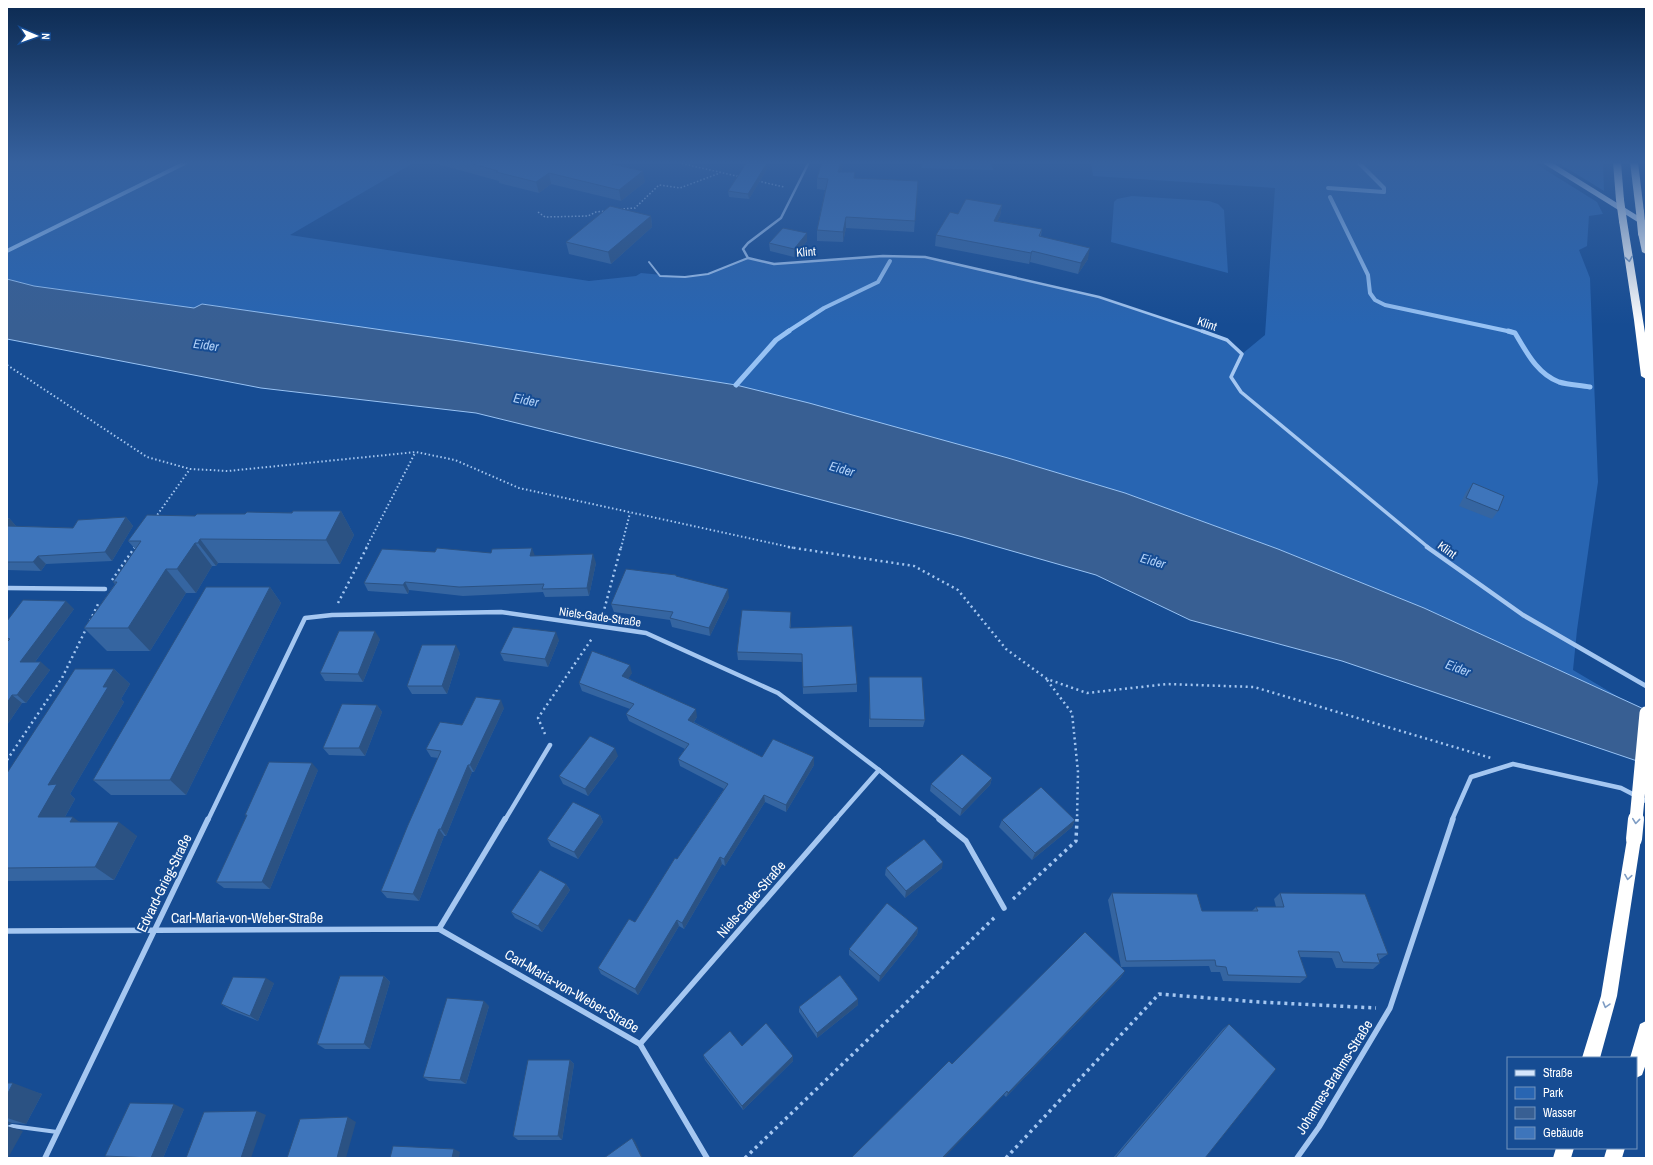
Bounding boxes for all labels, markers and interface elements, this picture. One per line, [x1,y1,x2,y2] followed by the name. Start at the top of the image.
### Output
[16,16,56,56] north arrow
[39,33,53,40] text: N
[796,243,817,261] street label: Klint
[1625,256,1633,262] one-way arrow
[1195,313,1219,335] street label: Klint
[192,335,220,355] water label: Eider
[512,389,541,411] water label: Eider
[827,457,857,481] water label: Eider
[1434,538,1460,562] street label: Klint
[1138,549,1168,573] water label: Eider
[558,603,642,631] street label: Niels-Gade-Straße
[1443,655,1473,681] water label: Eider
[1631,818,1640,824] one-way arrow
[132,831,196,935] street label: Edvard-Grieg-Straße
[713,857,789,941] street label: Niels-Gade-Straße
[1624,874,1633,880] one-way arrow
[171,909,323,927] street label: Carl-Maria-von-Weber-Straße
[502,945,642,1037] street label: Carl-Maria-von-Weber-Straße
[1602,1002,1611,1009] one-way arrow
[1292,1016,1376,1138] street label: Johannes-Brahms-Straße
[1507,1057,1637,1149] legend
[1543,1065,1573,1081] text: Straße
[1543,1085,1563,1101] text: Park
[1543,1105,1577,1121] text: Wasser
[1543,1125,1584,1141] text: Gebäude

